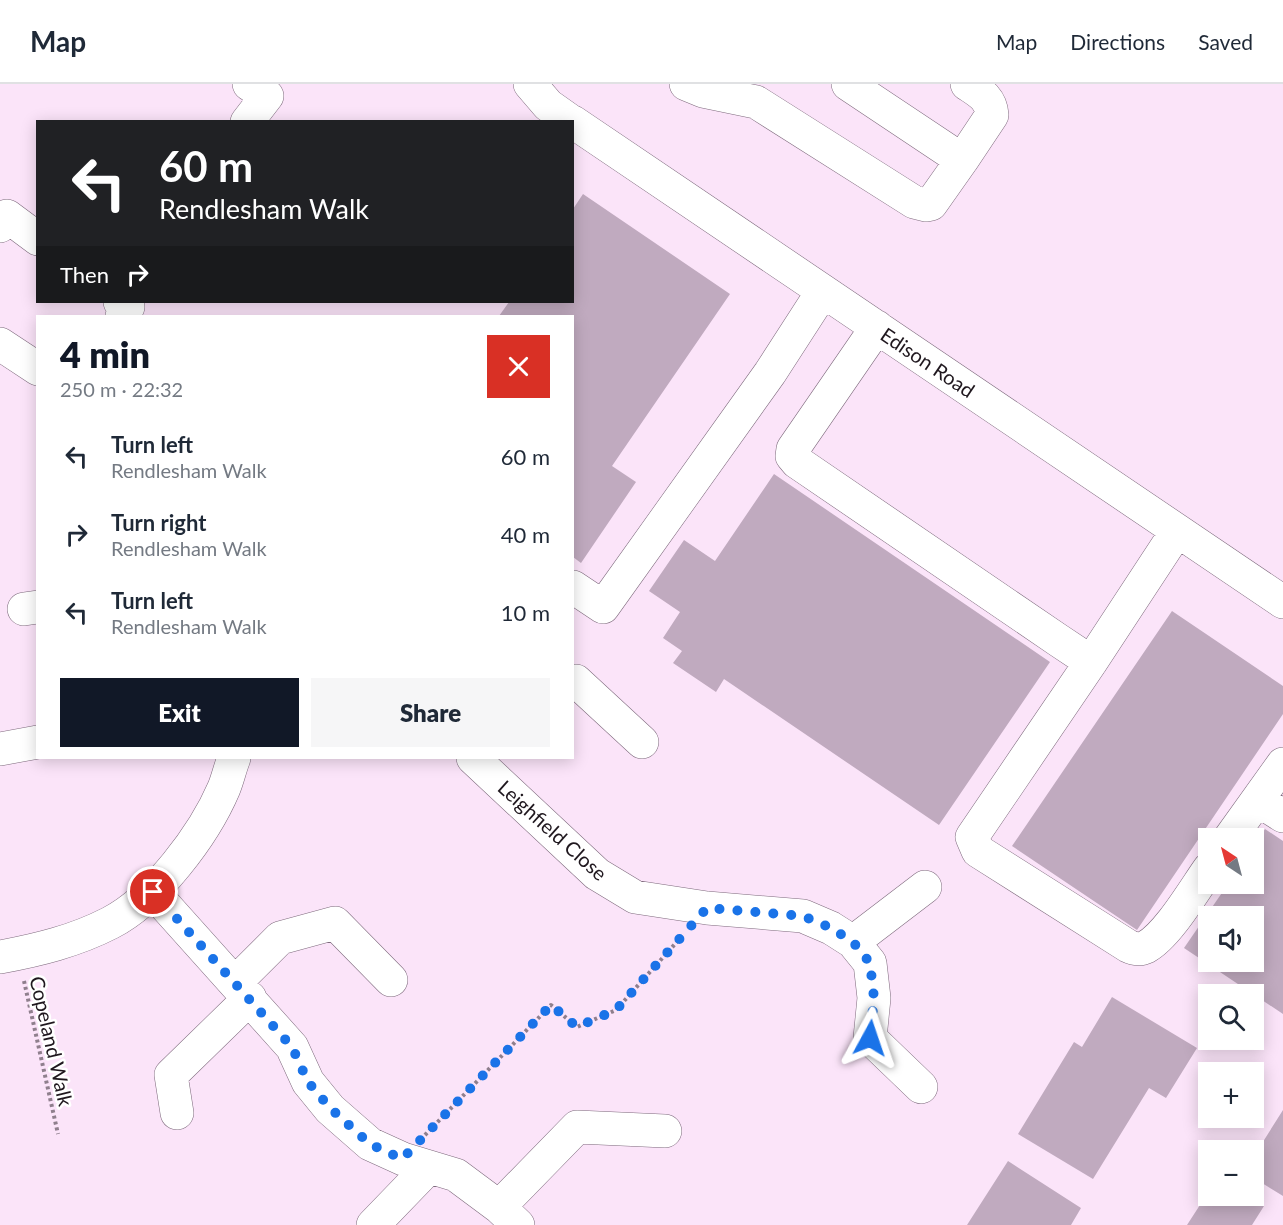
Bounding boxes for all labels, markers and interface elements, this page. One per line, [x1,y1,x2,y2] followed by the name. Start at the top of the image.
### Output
[30,24,86,58] text: Map
[996,29,1037,54] text: Map
[1070,29,1165,54] text: Directions
[1198,29,1253,54] text: Saved
[159,141,253,191] text: 60 m
[60,144,138,222] icon: left
[159,192,369,225] text: Rendlesham Walk
[121,258,154,291] icon: right
[60,261,109,288] text: Then
[877,322,979,402] street label: Edison Road
[60,332,150,376] text: 4 min
[487,335,550,398] button: close
[60,377,183,401] text: 250 m · 22:32
[111,431,193,458] text: Turn left
[60,440,93,473] icon: left
[501,443,550,470] text: 60 m
[111,458,267,482] text: Rendlesham Walk
[111,509,206,536] text: Turn right
[60,518,93,551] icon: right
[501,521,550,548] text: 40 m
[111,536,267,560] text: Rendlesham Walk
[111,587,193,614] text: Turn left
[60,596,93,629] icon: left
[501,599,550,626] text: 10 m
[111,614,267,638] text: Rendlesham Walk
[60,678,299,747] button: Exit
[311,678,550,747] button: Share
[494,775,612,885] street label: Leighfield Close
[1198,828,1264,894] north arrow
[1198,828,1264,1206] map controls
[127,866,178,917] pin
[136,875,169,908] icon: arrive
[1198,906,1264,972] button: sound
[25,974,79,1109] street label: Copeland Walk
[1198,984,1264,1050] button: search
[838,1006,902,1070] position arrow
[1198,1062,1264,1128] button: +
[1198,1140,1264,1206] button: −

